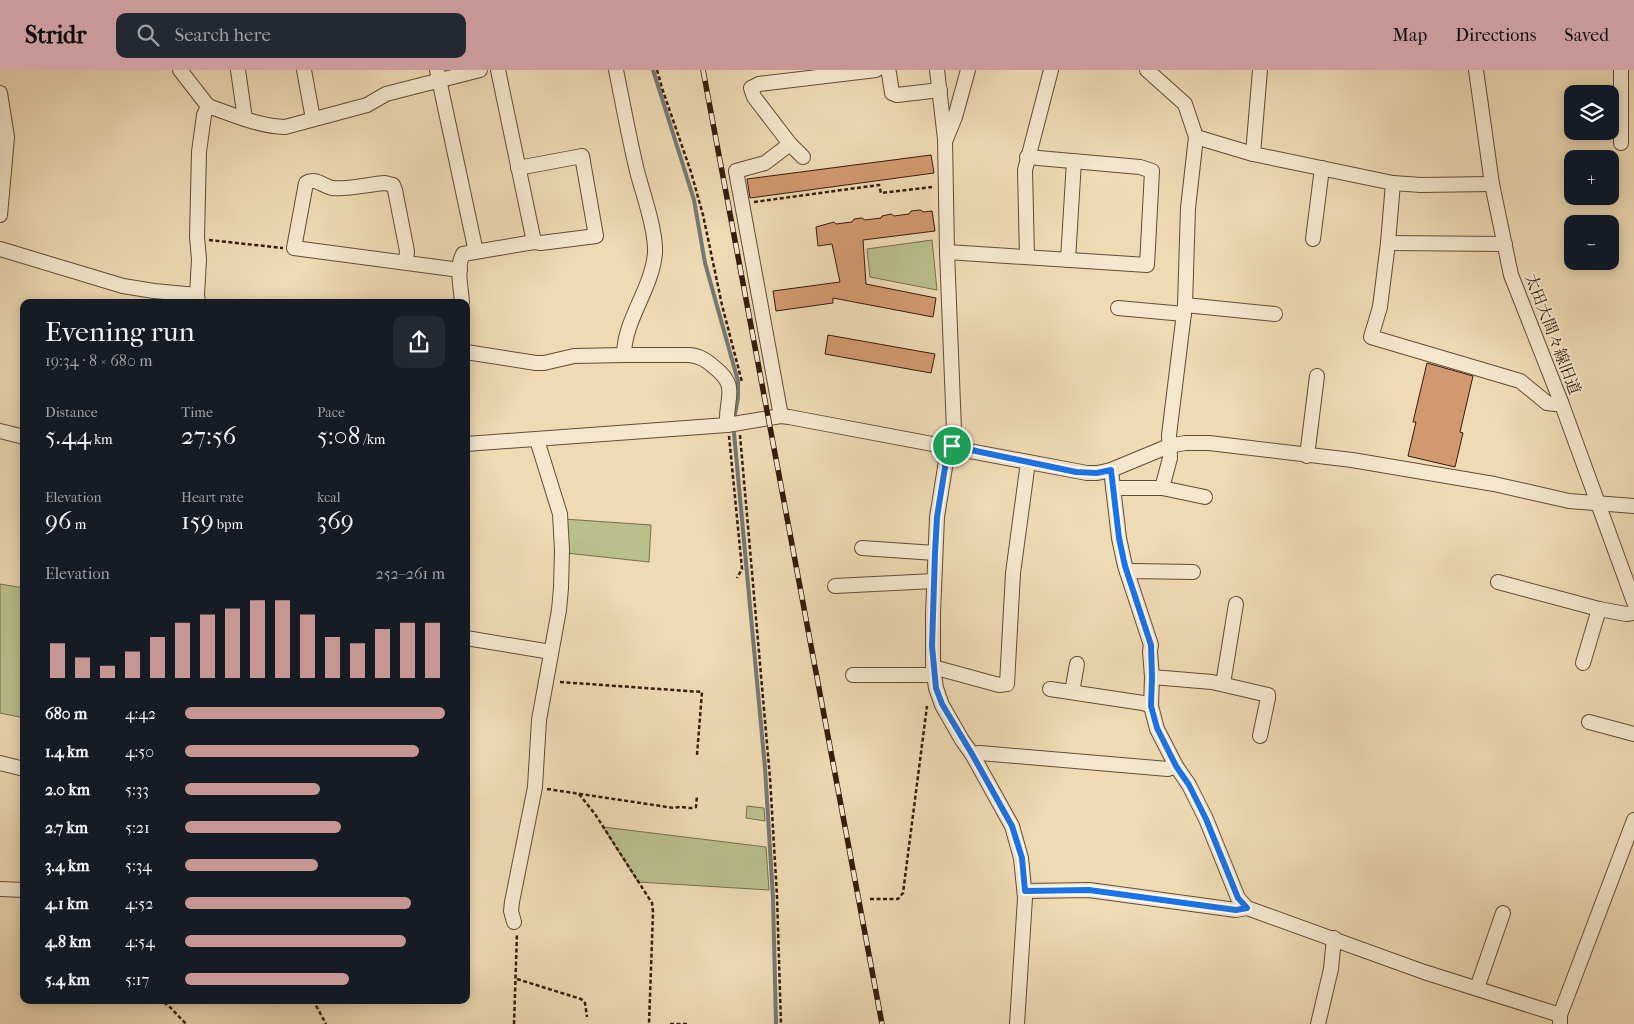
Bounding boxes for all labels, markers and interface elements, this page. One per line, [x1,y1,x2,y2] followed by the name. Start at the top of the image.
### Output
[116,13,466,58] search box
[25,21,86,49] text: Stridr
[134,21,162,49] icon: search
[174,24,271,46] text: Search here
[1393,25,1427,46] text: Map
[1455,25,1536,46] text: Directions
[1564,25,1609,46] text: Saved
[1564,85,1619,270] map controls
[1564,85,1619,140] button: layers
[1564,150,1619,205] button: +
[1564,215,1619,270] button: −
[1521,271,1585,397] street label: 太田大間々線旧道
[45,315,195,348] text: Evening run
[393,316,445,368] button: share
[45,351,152,370] text: 19:34 · 8 × 680 m
[45,404,98,421] text: Distance
[181,404,213,421] text: Time
[317,404,345,421] text: Pace
[45,421,91,450] text: 5.44
[181,421,236,450] text: 27:56
[317,421,360,450] text: 5:08
[931,425,973,467] pin
[91,431,113,448] text: km
[360,431,385,448] text: /km
[938,432,966,460] icon: arrive
[45,489,102,506] text: Elevation
[181,489,244,506] text: Heart rate
[317,489,341,506] text: kcal
[45,506,72,535] text: 96
[181,506,214,535] text: 159
[317,506,354,535] text: 369
[72,516,86,533] text: m
[214,516,243,533] text: bpm
[45,564,110,583] text: Elevation
[375,564,445,583] text: 252–261 m
[45,704,87,723] text: 680 m
[125,704,156,723] text: 4:42
[45,742,89,761] text: 1.4 km
[125,742,154,761] text: 4:50
[45,780,90,799] text: 2.0 km
[125,780,149,799] text: 5:33
[45,818,88,837] text: 2.7 km
[125,818,150,837] text: 5:21
[45,856,89,875] text: 3.4 km
[125,856,152,875] text: 5:34
[45,894,89,913] text: 4.1 km
[125,894,153,913] text: 4:52
[45,932,91,951] text: 4.8 km
[125,932,155,951] text: 4:54
[45,970,90,989] text: 5.4 km
[125,970,149,989] text: 5:17

